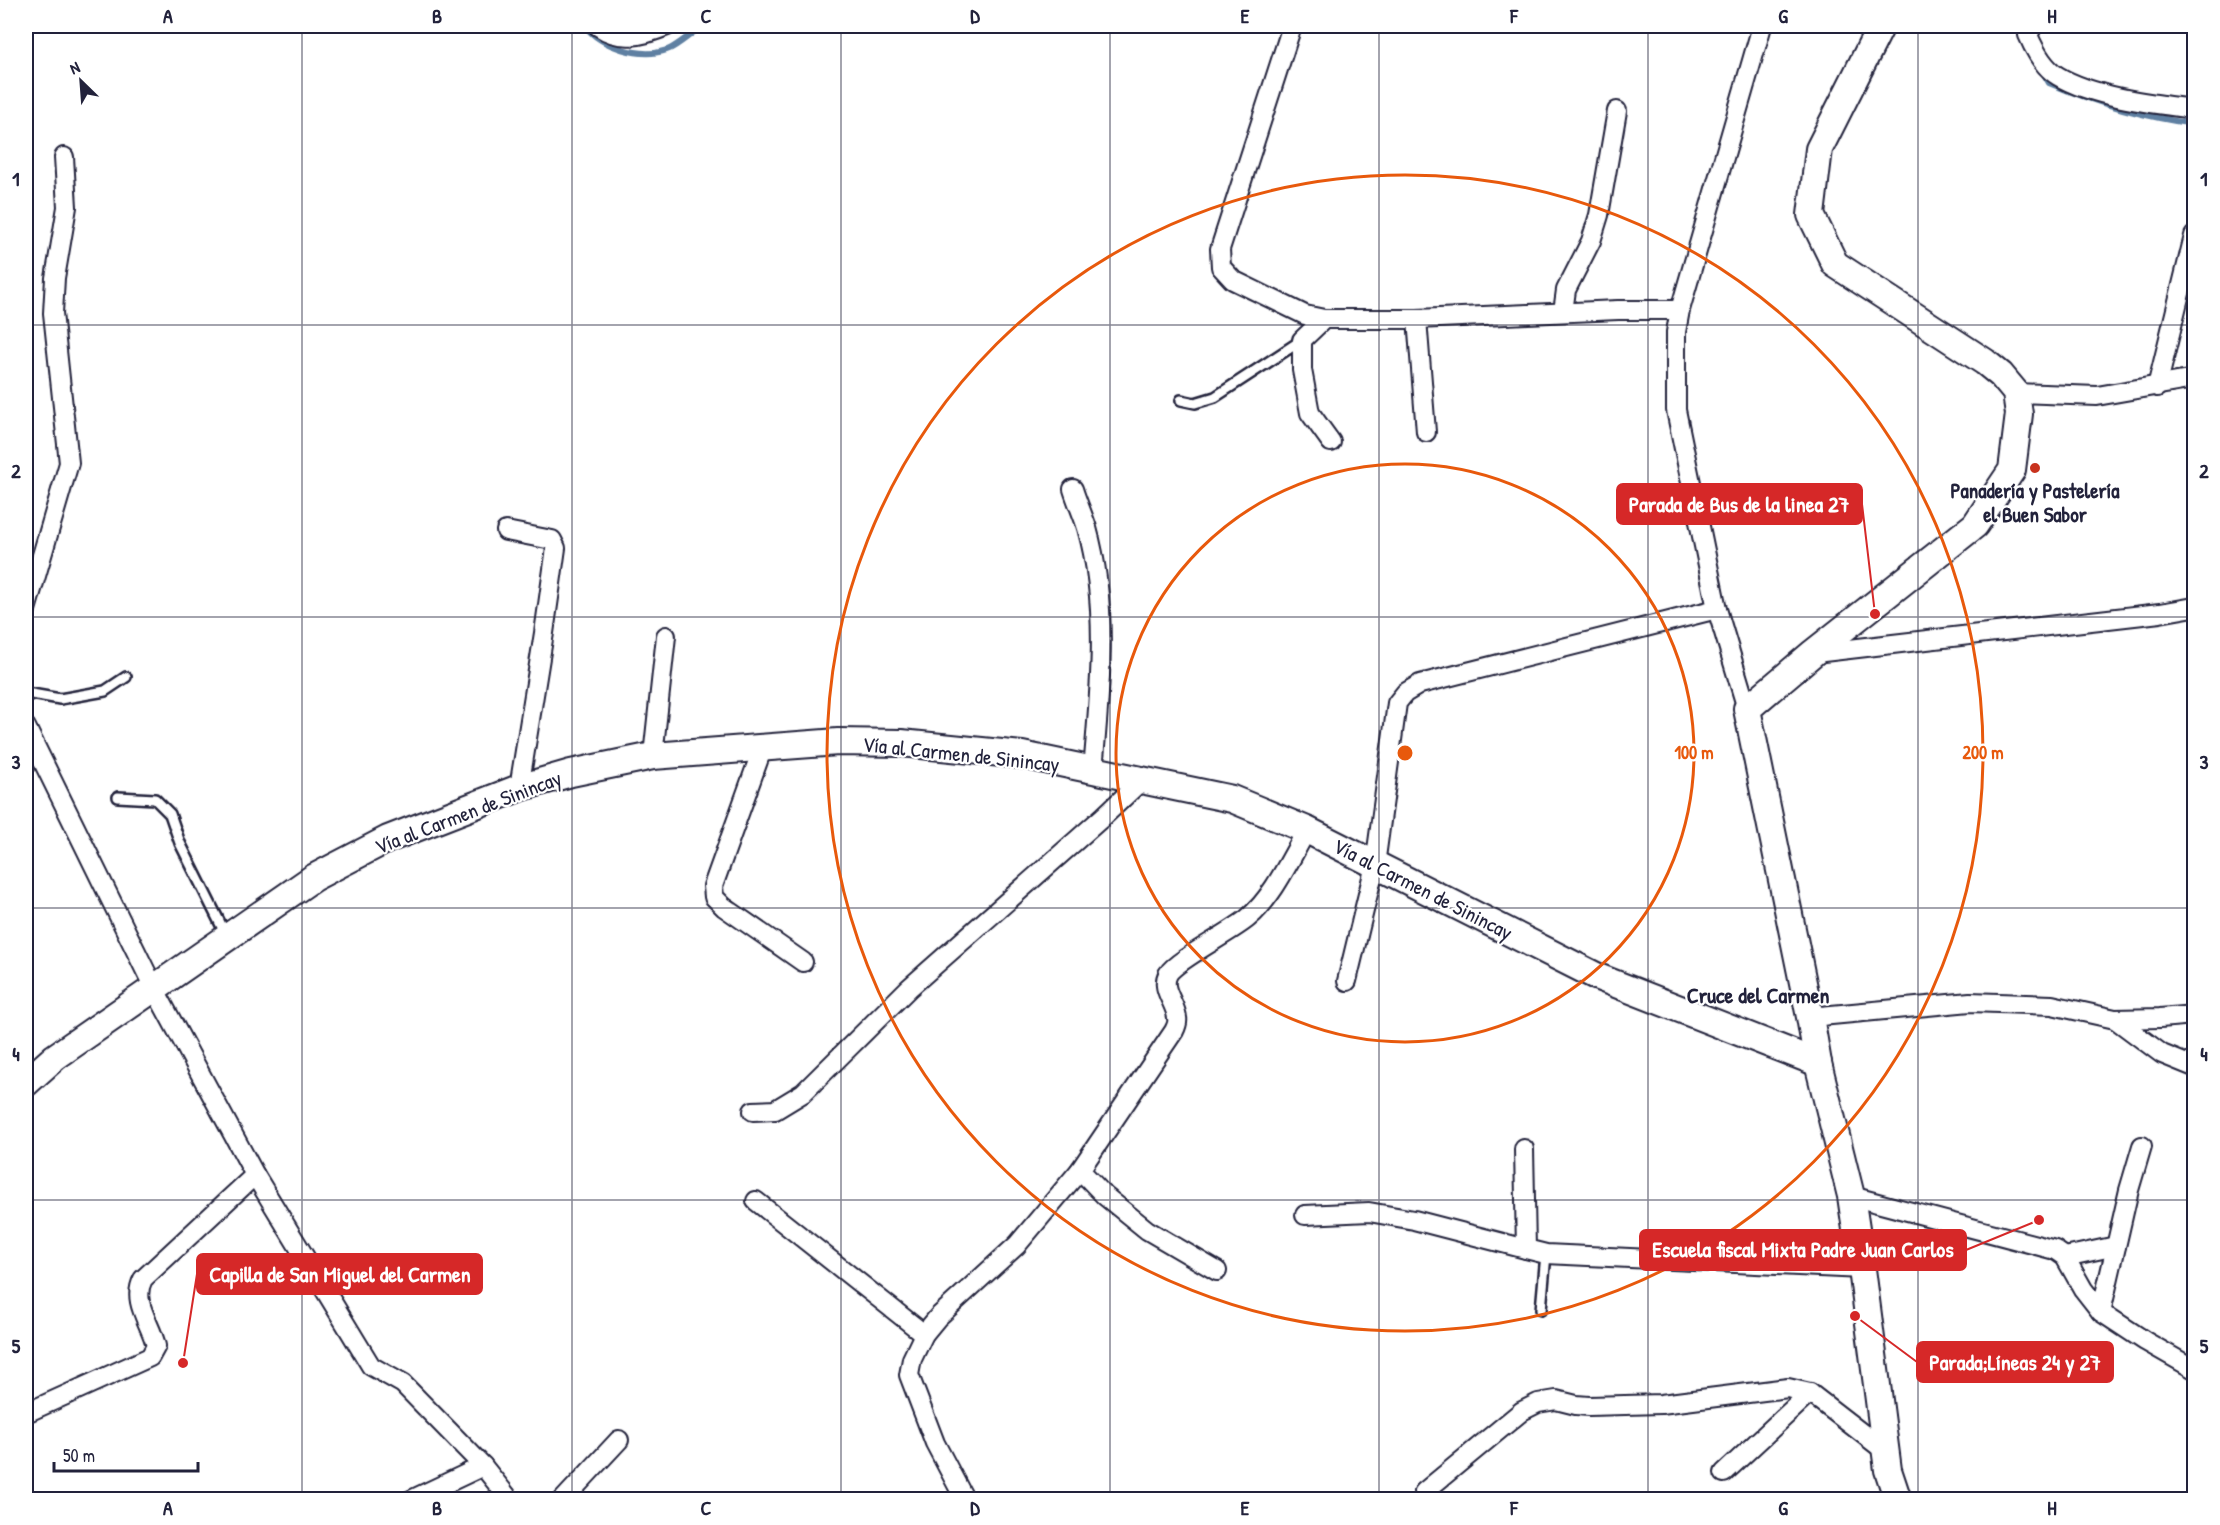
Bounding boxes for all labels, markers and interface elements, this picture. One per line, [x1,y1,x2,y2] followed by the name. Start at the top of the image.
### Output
[163,2,173,29] text: A
[432,2,442,29] text: B
[701,2,712,29] text: C
[970,2,980,29] text: D
[1241,2,1250,29] text: E
[1509,2,1519,29] text: F
[1778,2,1788,29] text: G
[2047,2,2057,29] text: H
[51,51,111,111] north arrow
[66,55,84,79] text: N
[12,165,20,192] text: 1
[2200,165,2208,192] text: 1
[11,457,21,484] text: 2
[2199,457,2209,484] text: 2
[2028,461,2042,475] marker: Panadería y Pastelería el Buen Sabor
[1950,476,2120,529] place label: Panadería y Pastelería el Buen Sabor
[1617,484,1862,524] callout: Parada de Bus de la linea 27
[1629,489,1849,519] text: Parada de Bus de la linea 27
[861,729,1061,779] street label: Vía al Carmen de Sinincay
[1674,740,1714,765] text: 100 m
[1963,740,2003,765] text: 200 m
[1395,743,1415,763] centre of rings
[12,748,21,775] text: 3
[2200,748,2209,775] text: 3
[371,763,566,861] street label: Vía al Carmen de Sinincay
[1328,831,1518,947] street label: Vía al Carmen de Sinincay
[1687,980,1829,1010] district label: Cruce del Carmen
[12,1040,20,1067] text: 4
[2200,1040,2208,1067] text: 4
[1640,1230,1966,1270] callout: Escuela fiscal Mixta Padre Juan Carlos
[1652,1234,1954,1264] text: Escuela fiscal Mixta Padre Juan Carlos
[197,1254,482,1294] callout: Capilla de San Miguel del Carmen
[209,1259,471,1290] text: Capilla de San Miguel del Carmen
[12,1332,21,1359] text: 5
[2200,1332,2209,1359] text: 5
[1917,1342,2113,1382] callout: Parada;Líneas 24 y 27
[1929,1347,2101,1378] text: Parada;Líneas 24 y 27
[54,1435,198,1473] scale bar
[63,1443,95,1468] text: 50 m
[163,1494,173,1521] text: A
[432,1494,442,1521] text: B
[701,1494,712,1521] text: C
[970,1494,980,1521] text: D
[1241,1494,1250,1521] text: E
[1509,1494,1519,1521] text: F
[1778,1494,1788,1521] text: G
[2047,1494,2057,1521] text: H

